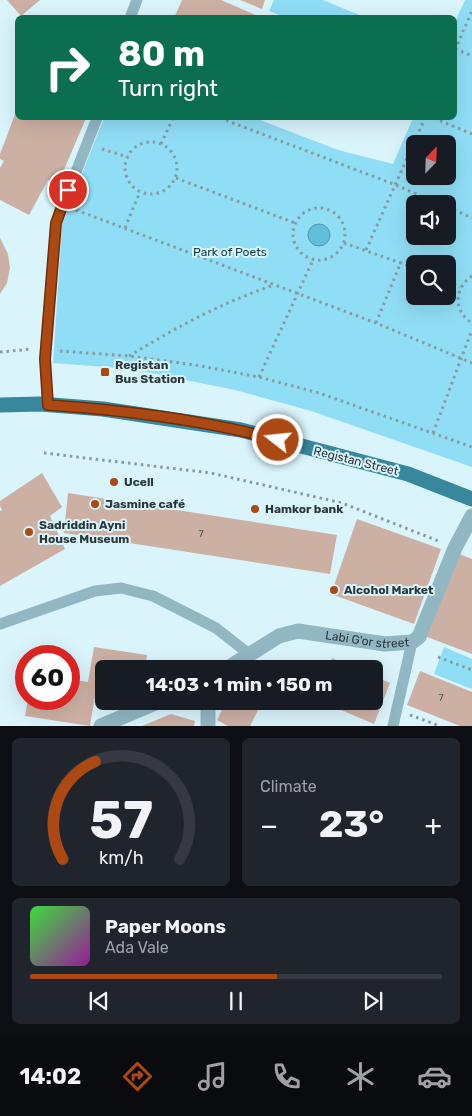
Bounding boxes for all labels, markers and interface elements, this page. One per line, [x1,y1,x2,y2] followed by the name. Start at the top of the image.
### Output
[118,33,205,75] text: 80 m
[35,35,100,100] icon: right
[118,75,218,102] text: Turn right
[406,135,456,185] north arrow
[406,135,456,305] map controls
[47,169,89,211] pin
[54,176,82,204] icon: arrive
[406,195,456,245] button: sound
[193,245,267,259] park label: Park of Poets
[406,255,456,305] button: search
[115,358,185,386] place label: Registan Bus Station
[99,366,111,378] marker: Registan Bus Station
[251,413,303,465] position arrow
[312,444,400,478] street label: Registan Street
[124,475,154,489] place label: Ucell
[108,476,120,488] marker: Ucell
[105,497,185,511] place label: Jasmine café
[89,498,101,510] marker: Jasmine café
[265,502,343,516] place label: Hamkor bank
[249,503,261,515] marker: Hamkor bank
[39,518,129,546] place label: Sadriddin Ayni House Museum
[23,526,35,538] marker: Sadriddin Ayni House Museum
[198,528,204,540] house number: 7
[344,583,434,597] place label: Alcohol Market
[328,584,340,596] marker: Alcohol Market
[324,628,410,651] street label: Labi G'or street
[15,645,80,710] speed limit sign: 60
[146,673,332,696] text: 14:03 · 1 min · 150 m
[438,692,444,704] house number: 7
[260,777,317,796] text: Climate
[89,789,153,851] text: 57
[319,801,384,847] text: 23°
[260,809,278,842] text: −
[425,809,442,842] text: +
[99,847,143,868] text: km/h
[105,915,226,938] text: Paper Moons
[105,938,169,957] text: Ada Vale
[85,987,113,1015] icon: previous
[222,987,250,1015] icon: pause
[359,987,387,1015] icon: next
[120,1059,155,1094] icon: directions
[195,1059,230,1094] icon: music
[269,1059,304,1094] icon: phone
[343,1059,378,1094] icon: climate
[417,1059,452,1094] icon: car
[20,1063,81,1090] text: 14:02

